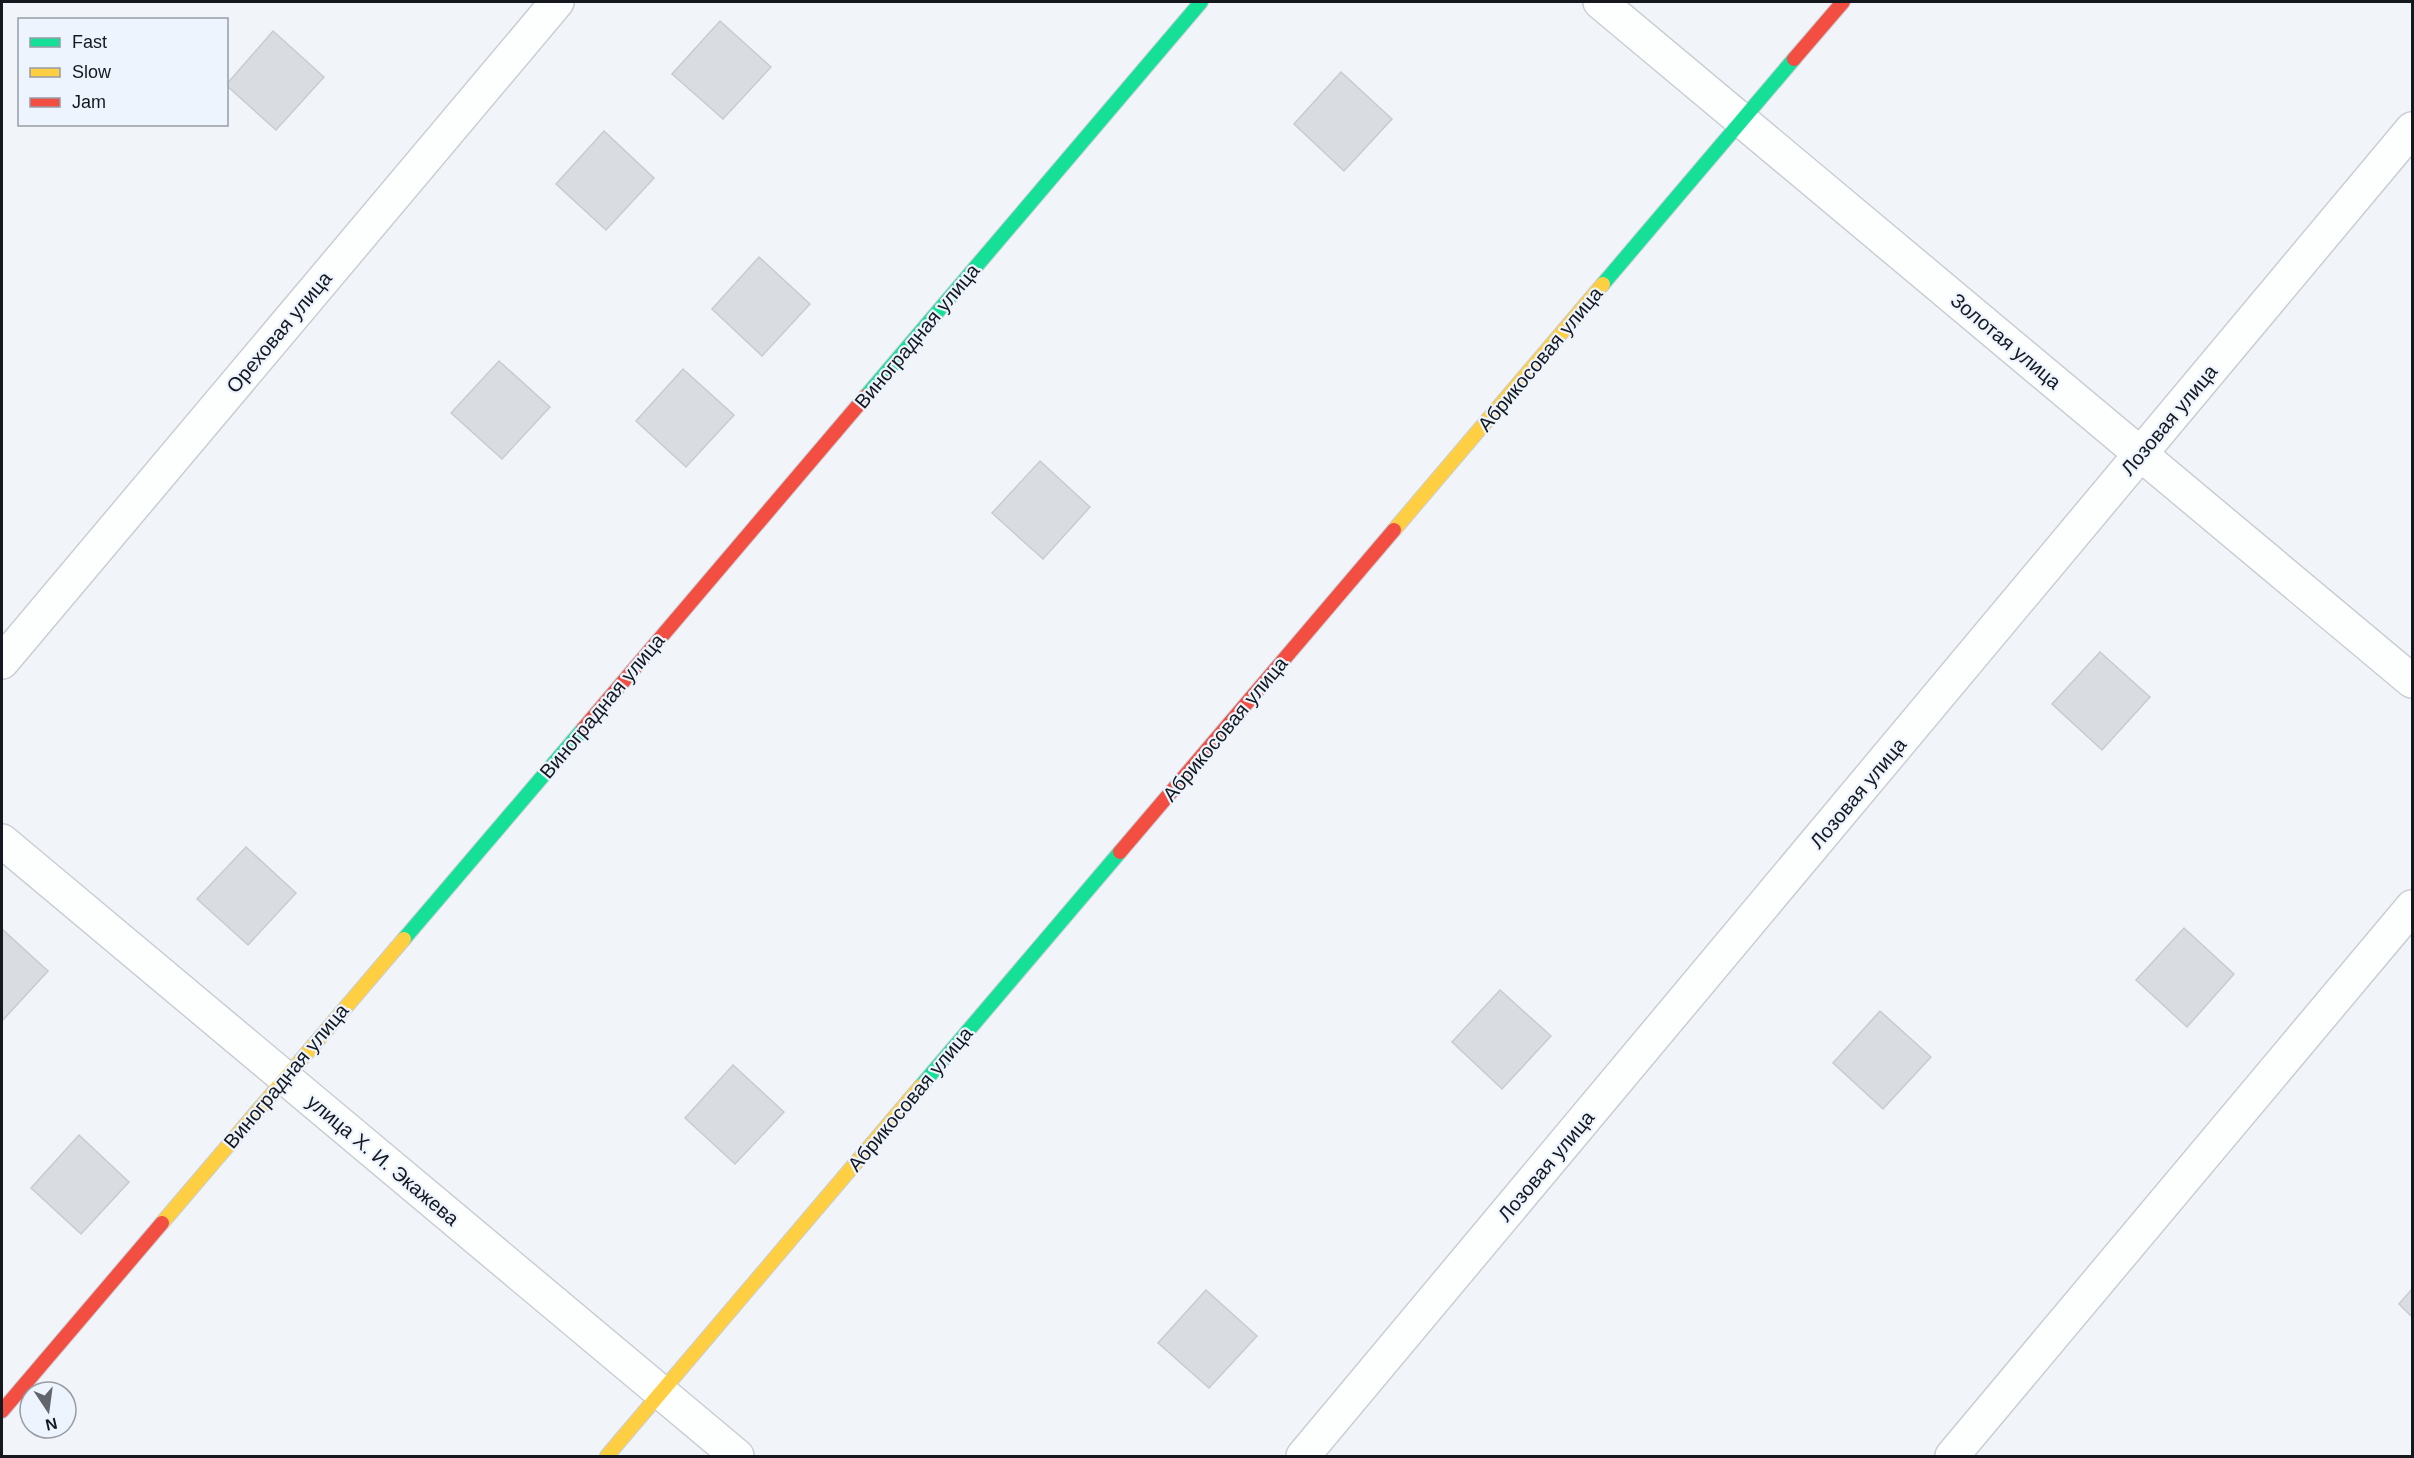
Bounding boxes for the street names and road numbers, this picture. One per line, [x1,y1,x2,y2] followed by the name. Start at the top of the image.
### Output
[850,259,984,413] street label: Виноградная улица
[222,266,337,397] street label: Ореховая улица
[1473,282,1607,436] street label: Абрикосовая улица
[1947,289,2066,394] street label: Золотая улица
[2117,360,2222,480] street label: Лозовая улица
[535,629,669,783] street label: Виноградная улица
[1158,652,1292,806] street label: Абрикосовая улица
[1806,733,1911,853] street label: Лозовая улица
[219,999,353,1153] street label: Виноградная улица
[843,1022,977,1176] street label: Абрикосовая улица
[303,1090,464,1230] street label: улица Х. И. Экажева
[1494,1106,1599,1226] street label: Лозовая улица

